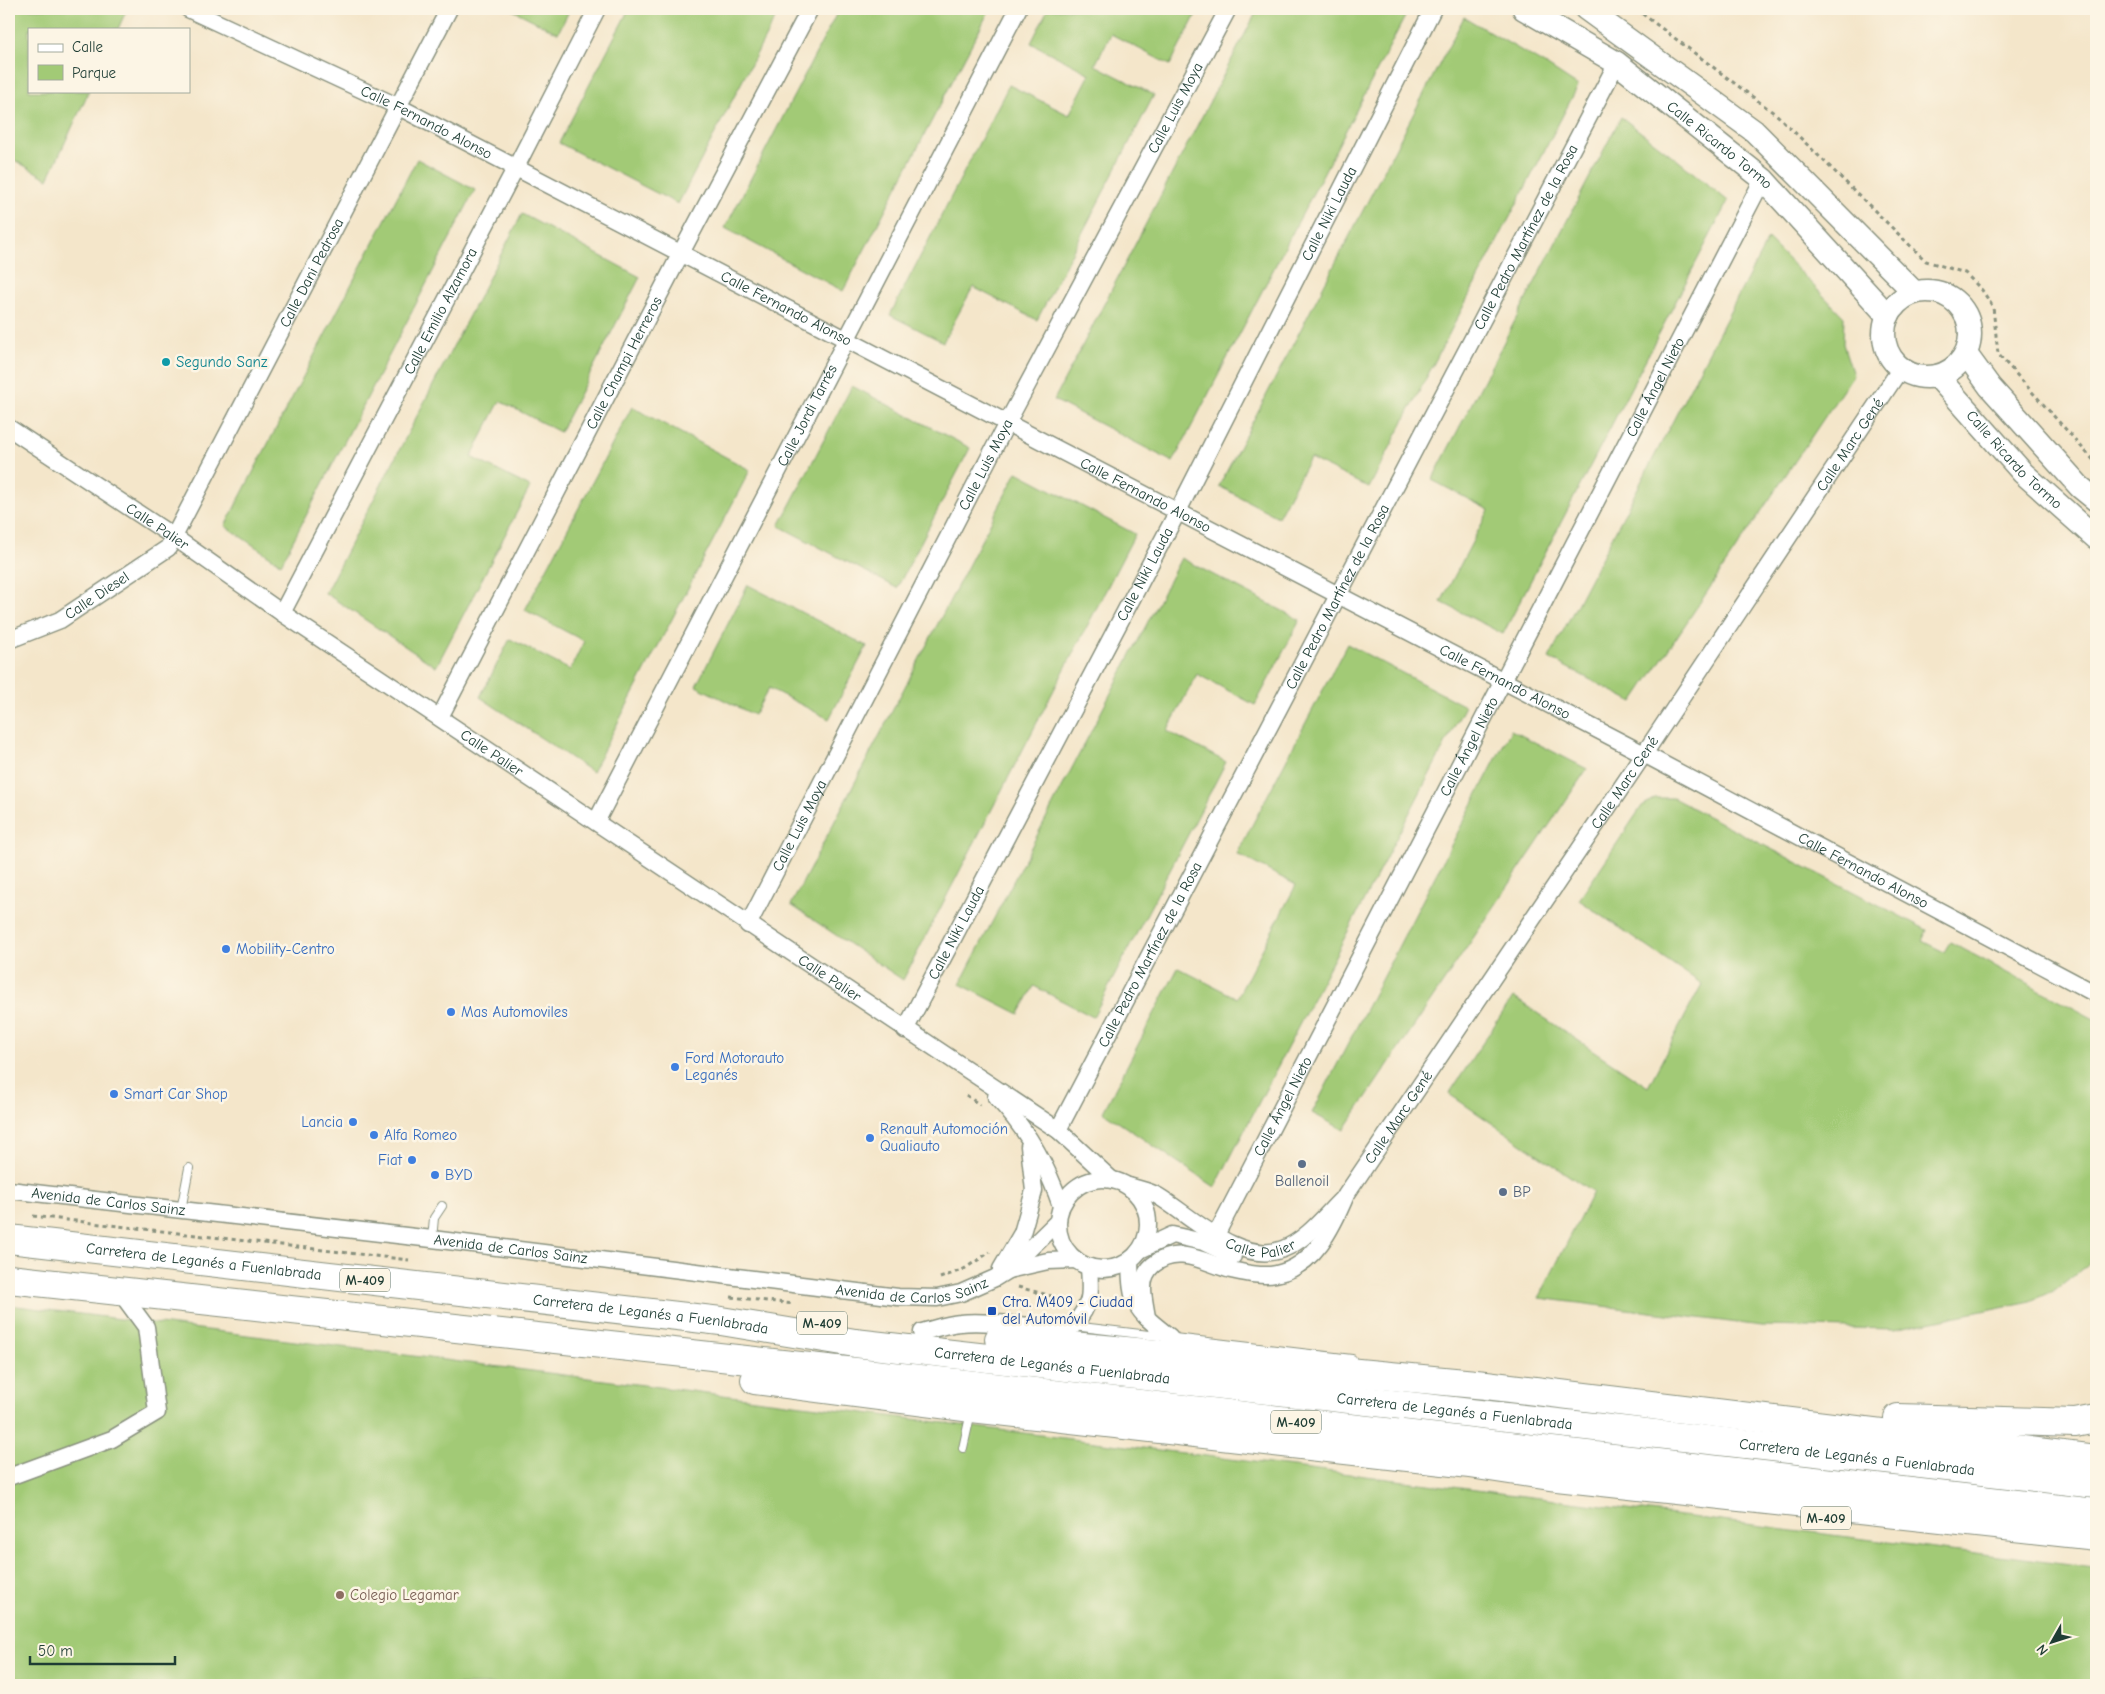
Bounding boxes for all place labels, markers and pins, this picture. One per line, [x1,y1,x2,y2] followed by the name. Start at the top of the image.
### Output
[176,353,268,371] place label: Segundo Sanz
[160,356,172,368] marker: Segundo Sanz
[236,940,335,958] place label: Mobility-Centro
[220,943,232,955] marker: Mobility-Centro
[461,1003,568,1021] place label: Mas Automoviles
[445,1006,457,1018] marker: Mas Automoviles
[685,1049,784,1084] place label: Ford Motorauto Leganés
[669,1061,681,1073] marker: Ford Motorauto Leganés
[124,1085,228,1103] place label: Smart Car Shop
[108,1088,120,1100] marker: Smart Car Shop
[301,1113,343,1131] place label: Lancia
[347,1116,359,1128] marker: Lancia
[880,1120,1008,1155] place label: Renault Automoción Qualiauto
[384,1126,457,1144] place label: Alfa Romeo
[368,1129,380,1141] marker: Alfa Romeo
[864,1132,876,1144] marker: Renault Automoción Qualiauto
[378,1151,403,1169] place label: Fiat
[406,1154,418,1166] marker: Fiat
[1296,1158,1308,1170] marker: Ballenoil
[445,1166,473,1184] place label: BYD
[429,1169,441,1181] marker: BYD
[1275,1172,1329,1190] place label: Ballenoil
[1513,1183,1531,1201] place label: BP
[1497,1186,1509,1198] marker: BP
[1002,1293,1133,1328] place label: Ctra. M409 - Ciudad del Automóvil
[986,1305,998,1317] marker: Ctra. M409 - Ciudad del Automóvil
[350,1586,459,1604] place label: Colegio Legamar
[334,1589,346,1601] marker: Colegio Legamar

